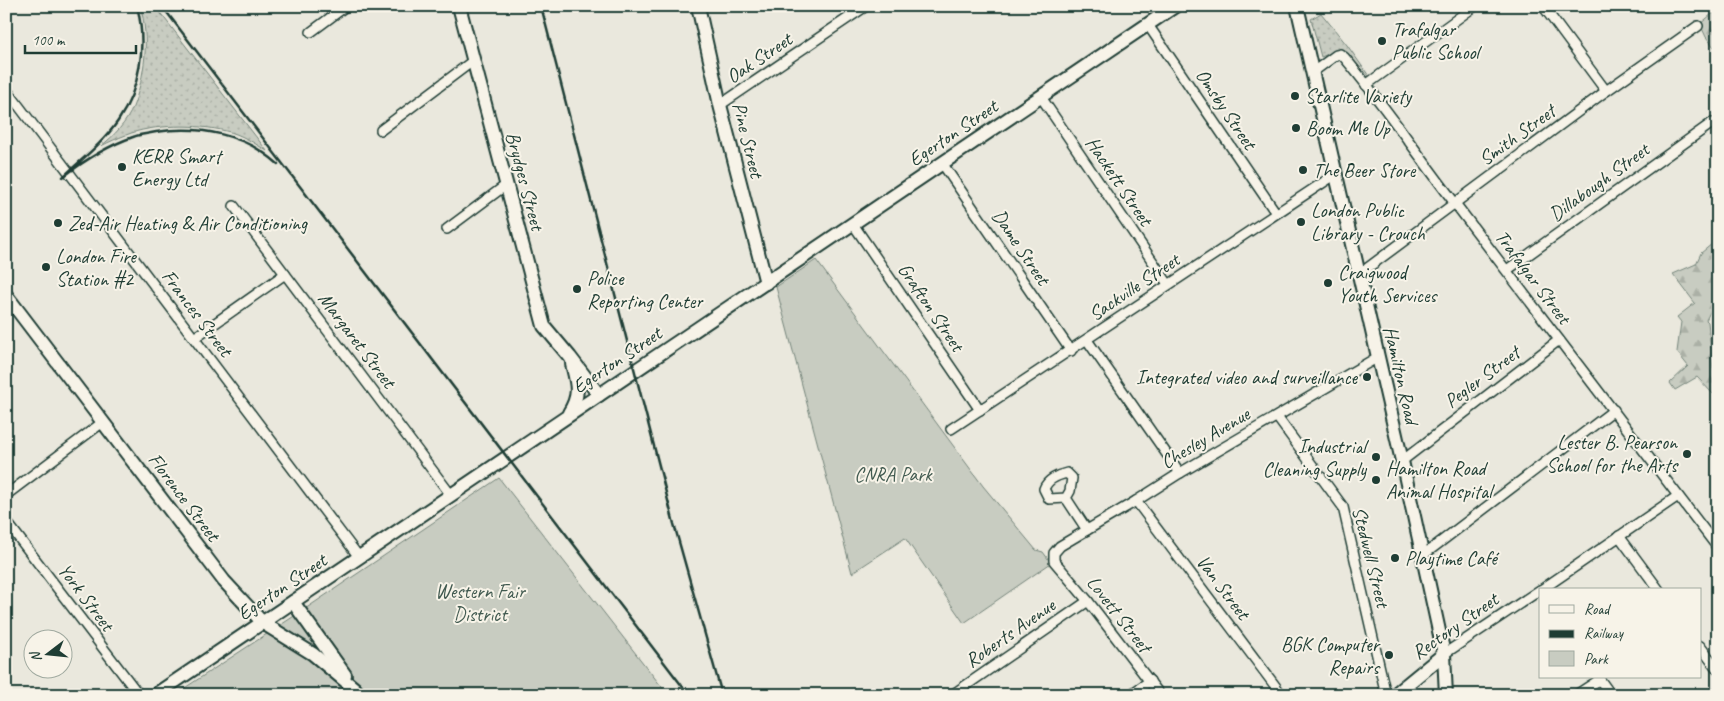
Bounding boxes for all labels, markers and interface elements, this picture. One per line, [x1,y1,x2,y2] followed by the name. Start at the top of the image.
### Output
[1392,17,1483,65] place label: Trafalgar Public School
[25,22,136,54] scale bar
[721,26,799,89] street label: Oak Street
[32,31,66,50] text: 100 m
[1376,35,1388,47] marker: Trafalgar Public School
[1190,64,1263,156] street label: Omsby Street
[1305,84,1413,109] place label: Starlite Variety
[1289,90,1301,102] marker: Starlite Variety
[904,93,1004,172] street label: Egerton Street
[1474,97,1563,171] street label: Smith Street
[727,100,770,183] street label: Pine Street
[1306,116,1391,141] place label: Boom Me Up
[1290,122,1302,134] marker: Boom Me Up
[500,129,551,235] street label: Brydges Street
[1080,132,1159,232] street label: Hackett Street
[1544,136,1656,227] street label: Dillabough Street
[132,144,224,192] place label: KERR Smart Energy Ltd
[1313,158,1417,183] place label: The Beer Store
[116,161,128,173] marker: KERR Smart Energy Ltd
[1297,164,1309,176] marker: The Beer Store
[1311,198,1426,246] place label: London Public Library - Crouch
[987,204,1057,292] street label: Dame Street
[68,211,308,236] place label: Zed-Air Heating & Air Conditioning
[1295,216,1307,228] marker: London Public Library - Crouch
[52,217,64,229] marker: Zed-Air Heating & Air Conditioning
[1490,225,1578,331] street label: Trafalgar Street
[56,244,137,292] place label: London Fire Station #2
[1084,246,1186,327] street label: Sackville Street
[892,258,971,358] street label: Grafton Street
[1338,260,1438,308] place label: Craigwood Youth Services
[40,261,52,273] marker: London Fire Station #2
[156,265,239,363] street label: Frances Street
[587,266,704,314] place label: Police Reporting Center
[1322,277,1334,289] marker: Craigwood Youth Services
[571,283,583,295] marker: Police Reporting Center
[313,287,403,395] street label: Margaret Street
[568,320,668,399] street label: Egerton Street
[1378,324,1425,429] street label: Hamilton Road
[1439,339,1527,413] street label: Pegler Street
[1136,365,1358,390] place label: Integrated video and surveillance
[1361,371,1373,383] marker: Integrated video and surveillance
[1156,401,1255,474] street label: Chesley Avenue
[1546,430,1679,478] place label: Lester B. Pearson School for the Arts
[1263,434,1370,482] place label: Industrial Cleaning Supply
[143,448,227,548] street label: Florence Street
[1681,448,1693,460] marker: Lester B. Pearson School for the Arts
[1370,451,1382,463] marker: Industrial Cleaning Supply
[1386,456,1495,504] place label: Hamilton Road Animal Hospital
[854,462,933,487] park label: CNRA Park
[1370,474,1382,486] marker: Hamilton Road Animal Hospital
[1346,504,1396,612] street label: Stedwell Street
[1405,546,1500,571] place label: Playtime Café
[233,547,333,626] street label: Egerton Street
[1191,550,1257,626] street label: Van Street
[1389,552,1401,564] marker: Playtime Café
[52,558,121,638] street label: York Street
[1081,571,1159,660] street label: Lovett Street
[435,579,527,627] park label: Western Fair District
[1407,586,1505,665] street label: Rectory Street
[1539,588,1702,678] legend
[960,592,1061,673] street label: Roberts Avenue
[1584,600,1611,619] text: Road
[1584,624,1625,643] text: Railway
[22,628,72,678] north arrow
[1281,632,1381,680] place label: BGK Computer Repairs
[26,649,45,664] text: N
[1383,649,1395,661] marker: BGK Computer Repairs
[1584,650,1609,669] text: Park

